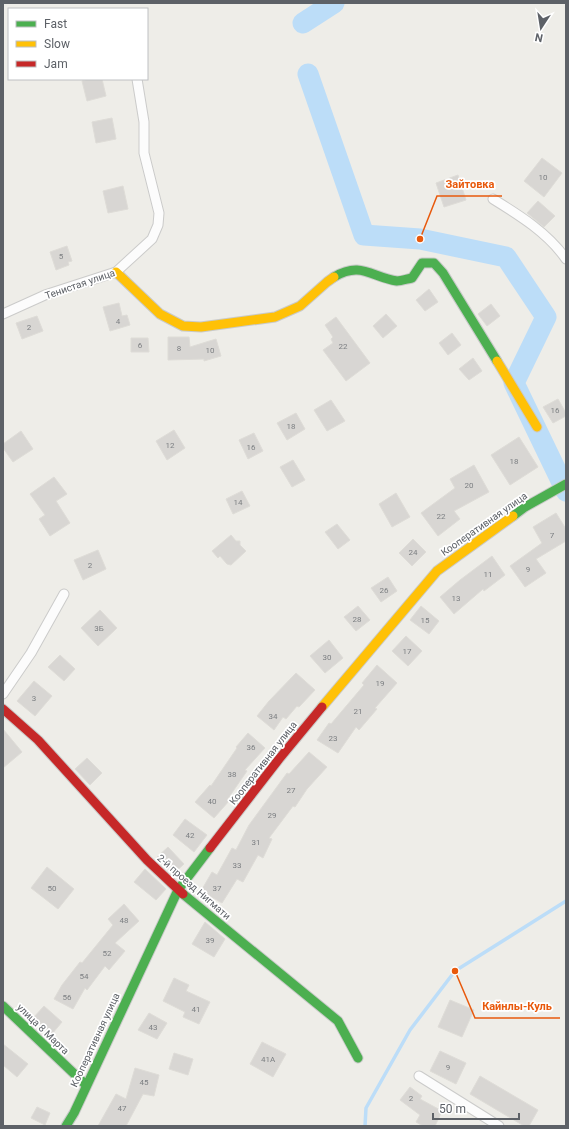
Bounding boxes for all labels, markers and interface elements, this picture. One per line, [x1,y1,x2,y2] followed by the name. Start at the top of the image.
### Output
[8,8,148,80] legend
[521,8,561,48] north arrow
[44,17,67,31] text: Fast
[534,30,544,44] text: N
[44,37,70,51] text: Slow
[44,57,68,71] text: Jam
[437,173,502,196] callout: Зайтовка
[539,173,548,182] house number: 10
[446,178,495,191] text: Зайтовка
[59,252,64,261] house number: 5
[44,267,116,301] street label: Тенистая улица
[116,317,121,326] house number: 4
[27,323,32,332] house number: 2
[138,341,143,350] house number: 6
[339,342,348,351] house number: 22
[177,344,182,353] house number: 8
[206,346,215,355] house number: 10
[551,406,560,415] house number: 16
[287,422,296,431] house number: 18
[166,441,175,450] house number: 12
[247,443,256,452] house number: 16
[510,457,519,466] house number: 18
[465,481,474,490] house number: 20
[439,490,529,558] street label: Кооперативная улица
[234,498,243,507] house number: 14
[437,512,446,521] house number: 22
[550,531,555,540] house number: 7
[409,548,418,557] house number: 24
[88,561,93,570] house number: 2
[526,565,530,574] house number: 9
[484,570,493,579] house number: 11
[380,586,389,595] house number: 26
[452,594,461,603] house number: 13
[353,615,362,624] house number: 28
[421,616,430,625] house number: 15
[94,624,104,633] house number: 3Б
[403,647,412,656] house number: 17
[323,653,332,662] house number: 30
[376,679,385,688] house number: 19
[32,694,36,703] house number: 3
[354,707,363,716] house number: 21
[269,712,278,721] house number: 34
[227,719,299,807] street label: Кооперативная улица
[329,734,338,743] house number: 23
[247,743,256,752] house number: 36
[228,770,237,779] house number: 38
[287,786,296,795] house number: 27
[208,797,217,806] house number: 40
[268,811,277,820] house number: 29
[186,831,195,840] house number: 42
[252,838,261,847] house number: 31
[155,852,233,922] street label: 2-й проезд Нигмати
[233,861,242,870] house number: 33
[48,884,57,893] house number: 50
[213,884,222,893] house number: 37
[120,916,129,925] house number: 48
[206,936,215,945] house number: 39
[103,949,112,958] house number: 52
[80,972,89,981] house number: 54
[68,991,122,1089] street label: Кооперативная улица
[63,993,72,1002] house number: 56
[475,995,560,1018] callout: Кайнлы-Куль
[482,1000,552,1013] text: Кайнлы-Куль
[15,1002,71,1056] street label: улица 8 Марта
[192,1005,201,1014] house number: 41
[149,1023,158,1032] house number: 43
[261,1055,276,1064] house number: 41А
[446,1063,450,1072] house number: 9
[140,1078,149,1087] house number: 45
[409,1094,414,1103] house number: 2
[433,1095,519,1121] scale bar
[439,1102,466,1116] text: 50 m
[118,1104,127,1113] house number: 47

